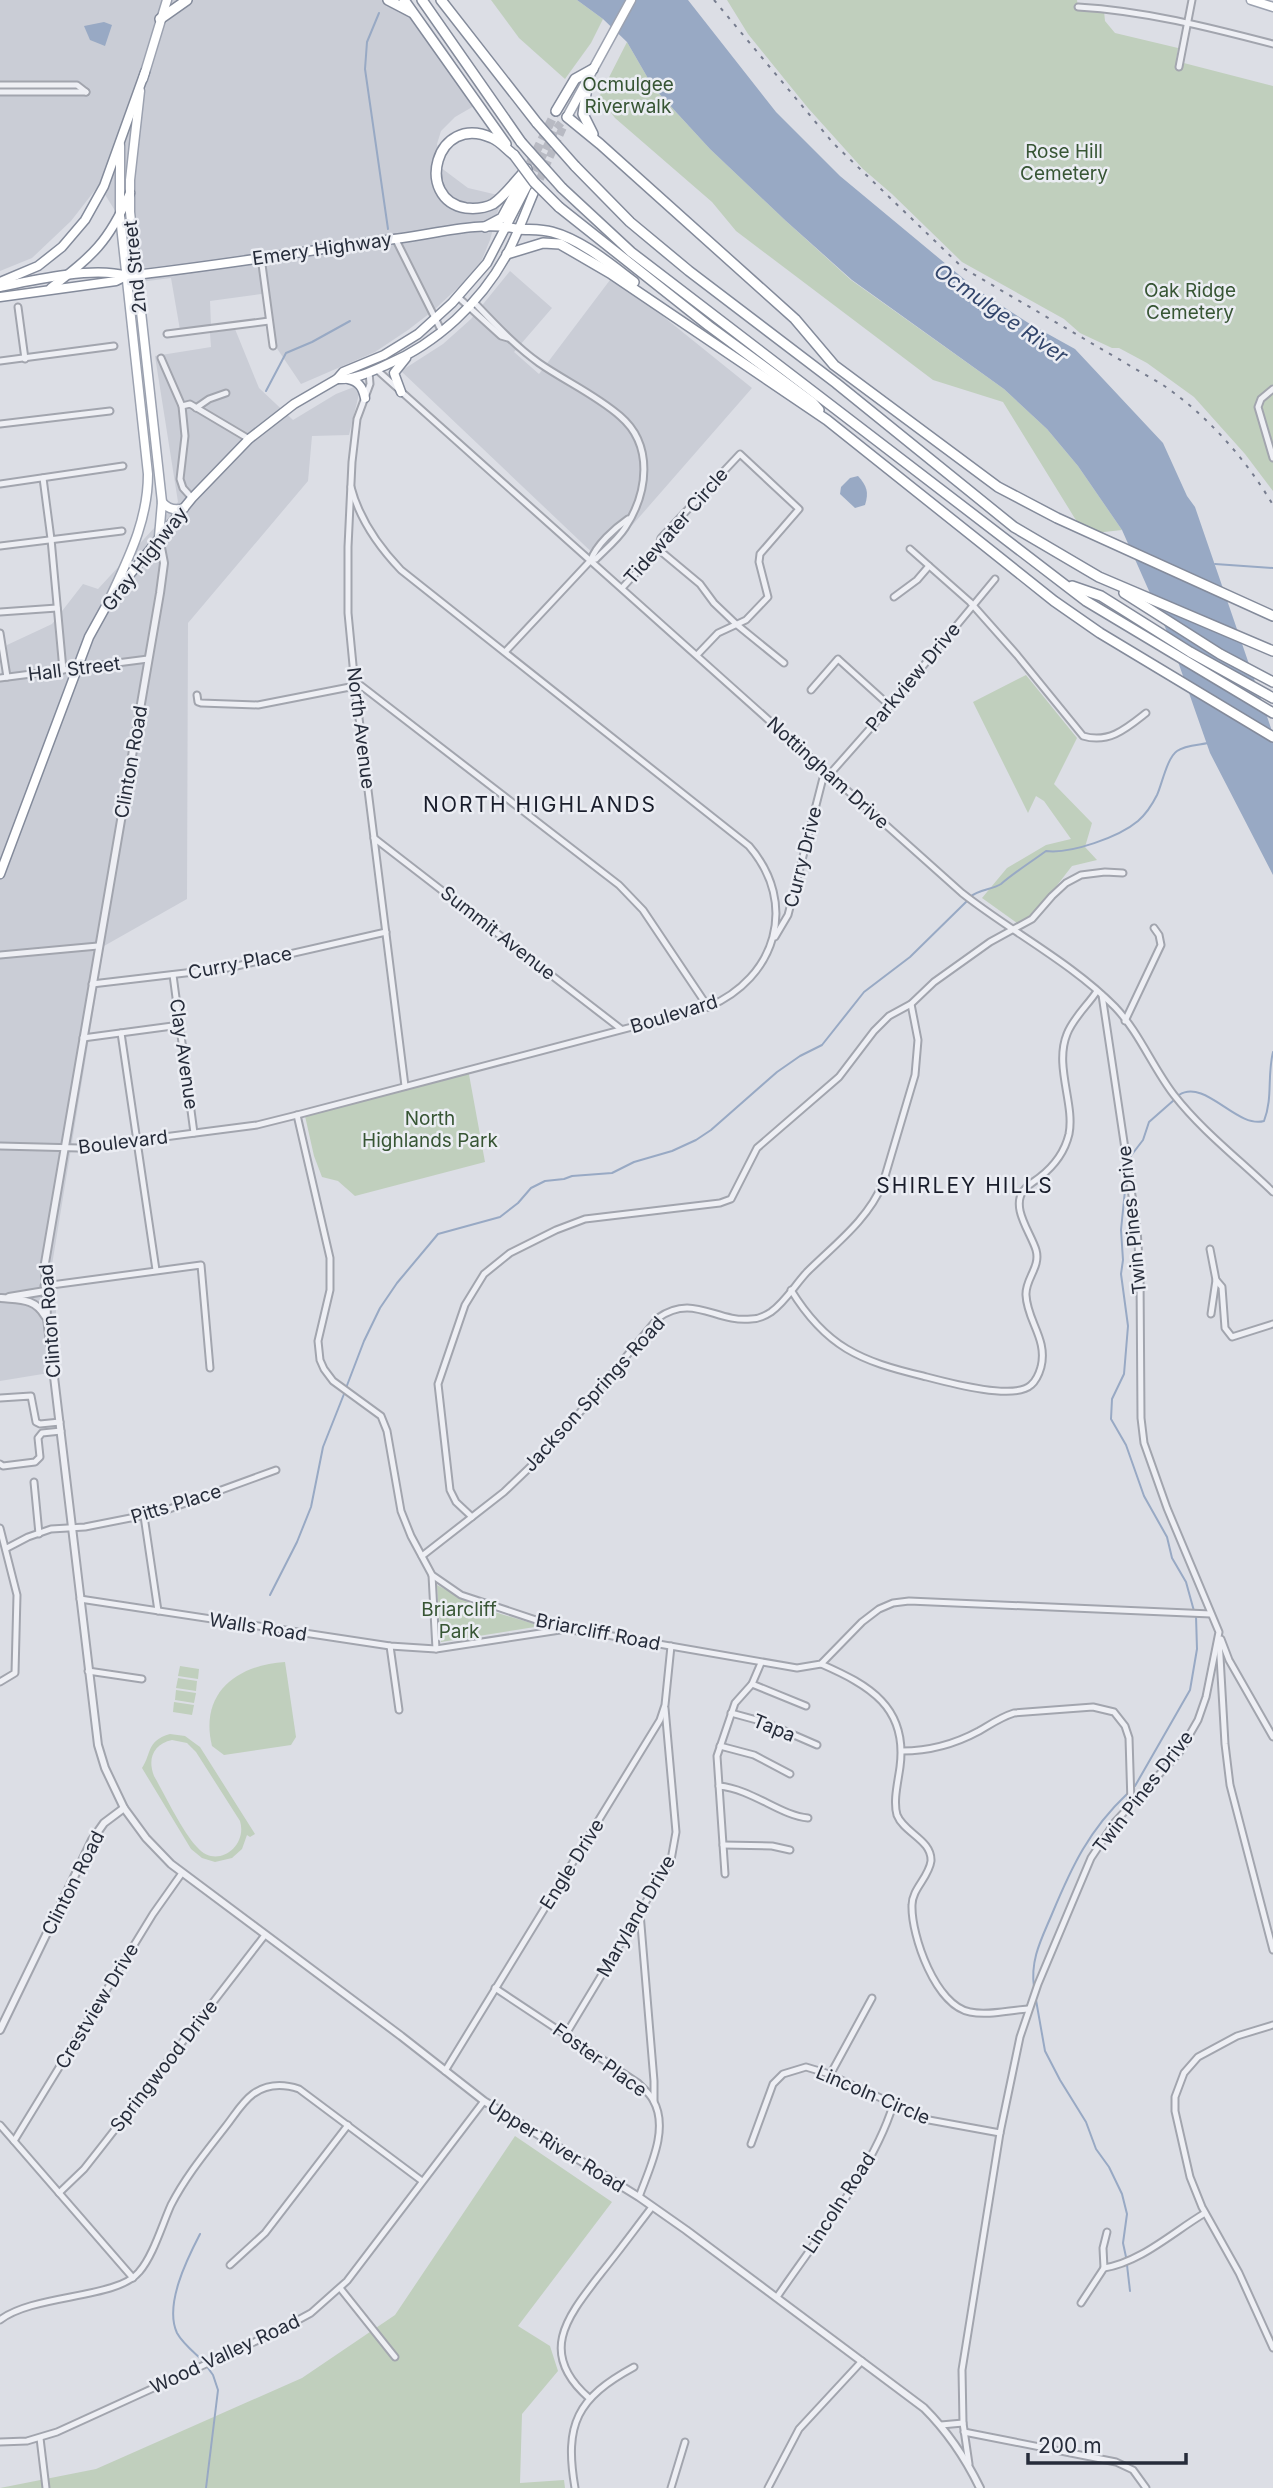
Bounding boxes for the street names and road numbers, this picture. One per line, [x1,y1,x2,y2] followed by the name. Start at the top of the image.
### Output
[119,219,151,315] street label: 2nd Street
[251,228,394,270] street label: Emery Highway
[619,463,733,589] street label: Tidewater Circle
[97,502,193,616] street label: Gray Highway
[861,618,965,736] street label: Parkview Drive
[26,652,122,686] street label: Hall Street
[342,666,380,790] street label: North Avenue
[110,704,152,820] street label: Clinton Road
[762,712,894,834] street label: Nottingham Drive
[779,804,827,910] street label: Curry Drive
[436,881,560,985] street label: Summit Avenue
[186,942,294,984] street label: Curry Place
[628,990,720,1038] street label: Boulevard
[165,997,203,1111] street label: Clay Avenue
[77,1125,169,1159] street label: Boulevard
[1113,1145,1151,1295] street label: Twin Pines Drive
[35,1263,65,1379] street label: Clinton Road
[518,1312,670,1476] street label: Jackson Springs Road
[128,1479,224,1529] street label: Pitts Place
[207,1608,309,1646] street label: Walls Road
[534,1609,662,1655] street label: Briarcliff Road
[749,1709,799,1747] street label: Tapa
[1088,1726,1198,1858] street label: Twin Pines Drive
[535,1814,609,1914] street label: Engle Drive
[37,1827,109,1939] street label: Clinton Road
[592,1851,680,1981] street label: Maryland Drive
[50,1939,144,2073] street label: Crestview Drive
[105,1996,223,2136] street label: Springwood Drive
[548,2018,652,2102] street label: Foster Place
[812,2061,934,2129] street label: Lincoln Circle
[483,2095,629,2197] street label: Upper River Road
[798,2148,880,2258] street label: Lincoln Road
[147,2309,303,2399] street label: Wood Valley Road

